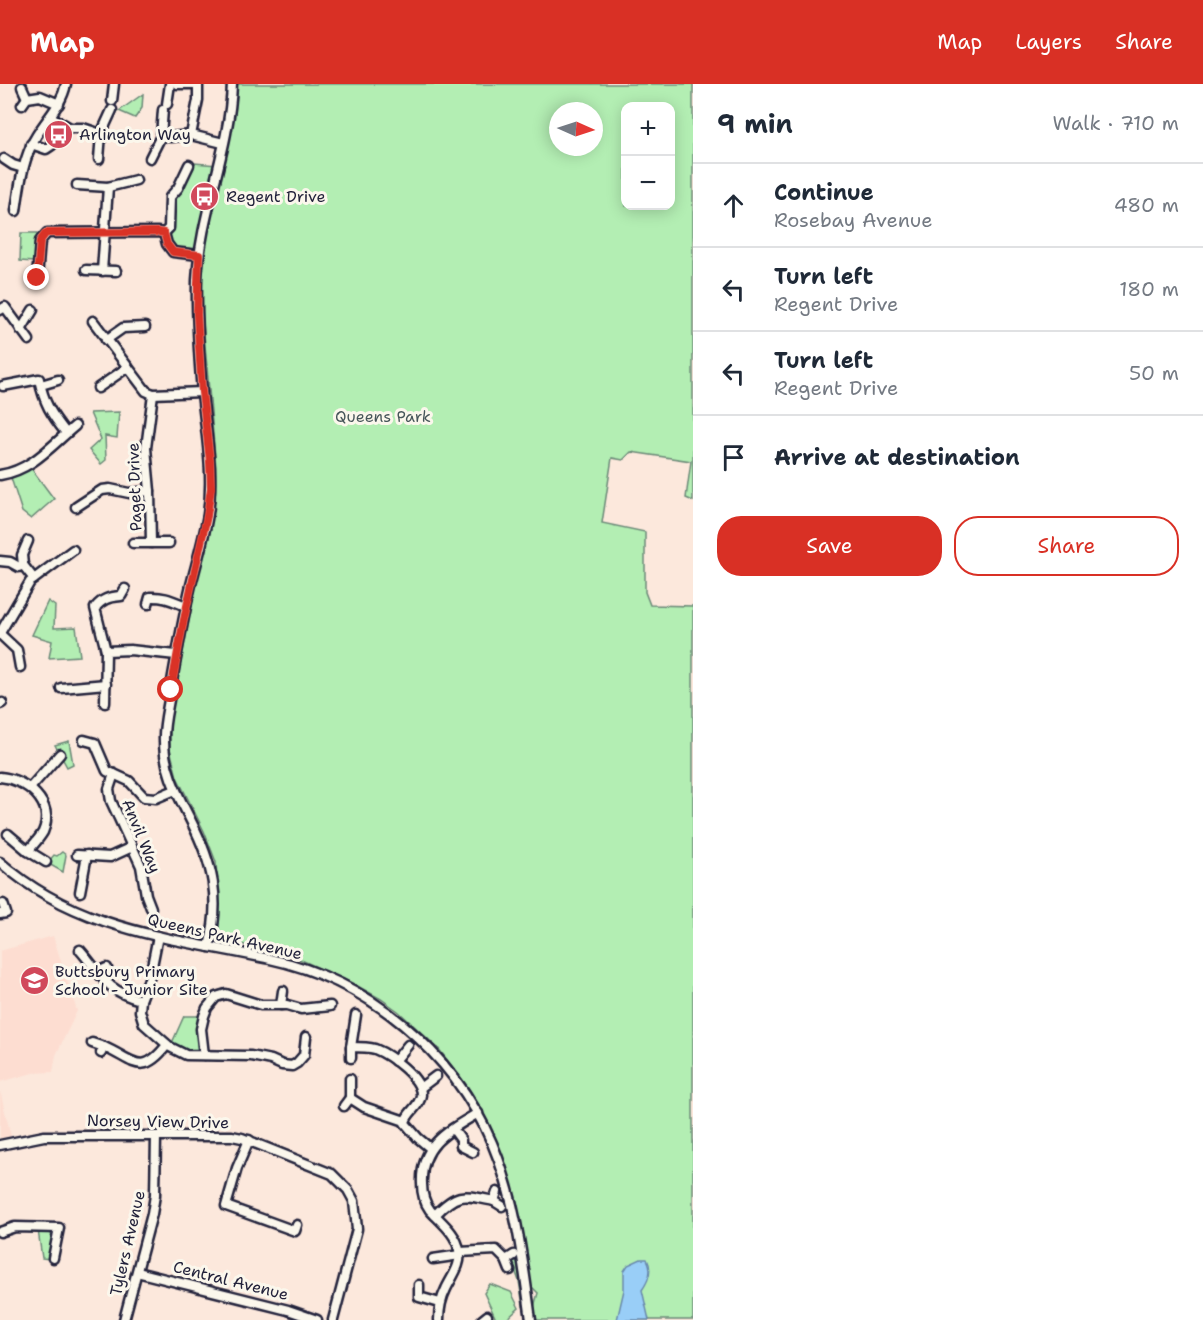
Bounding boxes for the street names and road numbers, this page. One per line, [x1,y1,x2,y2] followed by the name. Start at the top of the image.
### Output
[122,442,147,532] street label: Paget Drive
[117,796,166,876] street label: Anvil Way
[146,909,304,964] street label: Queens Park Avenue
[87,1110,229,1133] street label: Norsey View Drive
[105,1188,150,1298] street label: Tylers Avenue
[171,1256,291,1305] street label: Central Avenue

